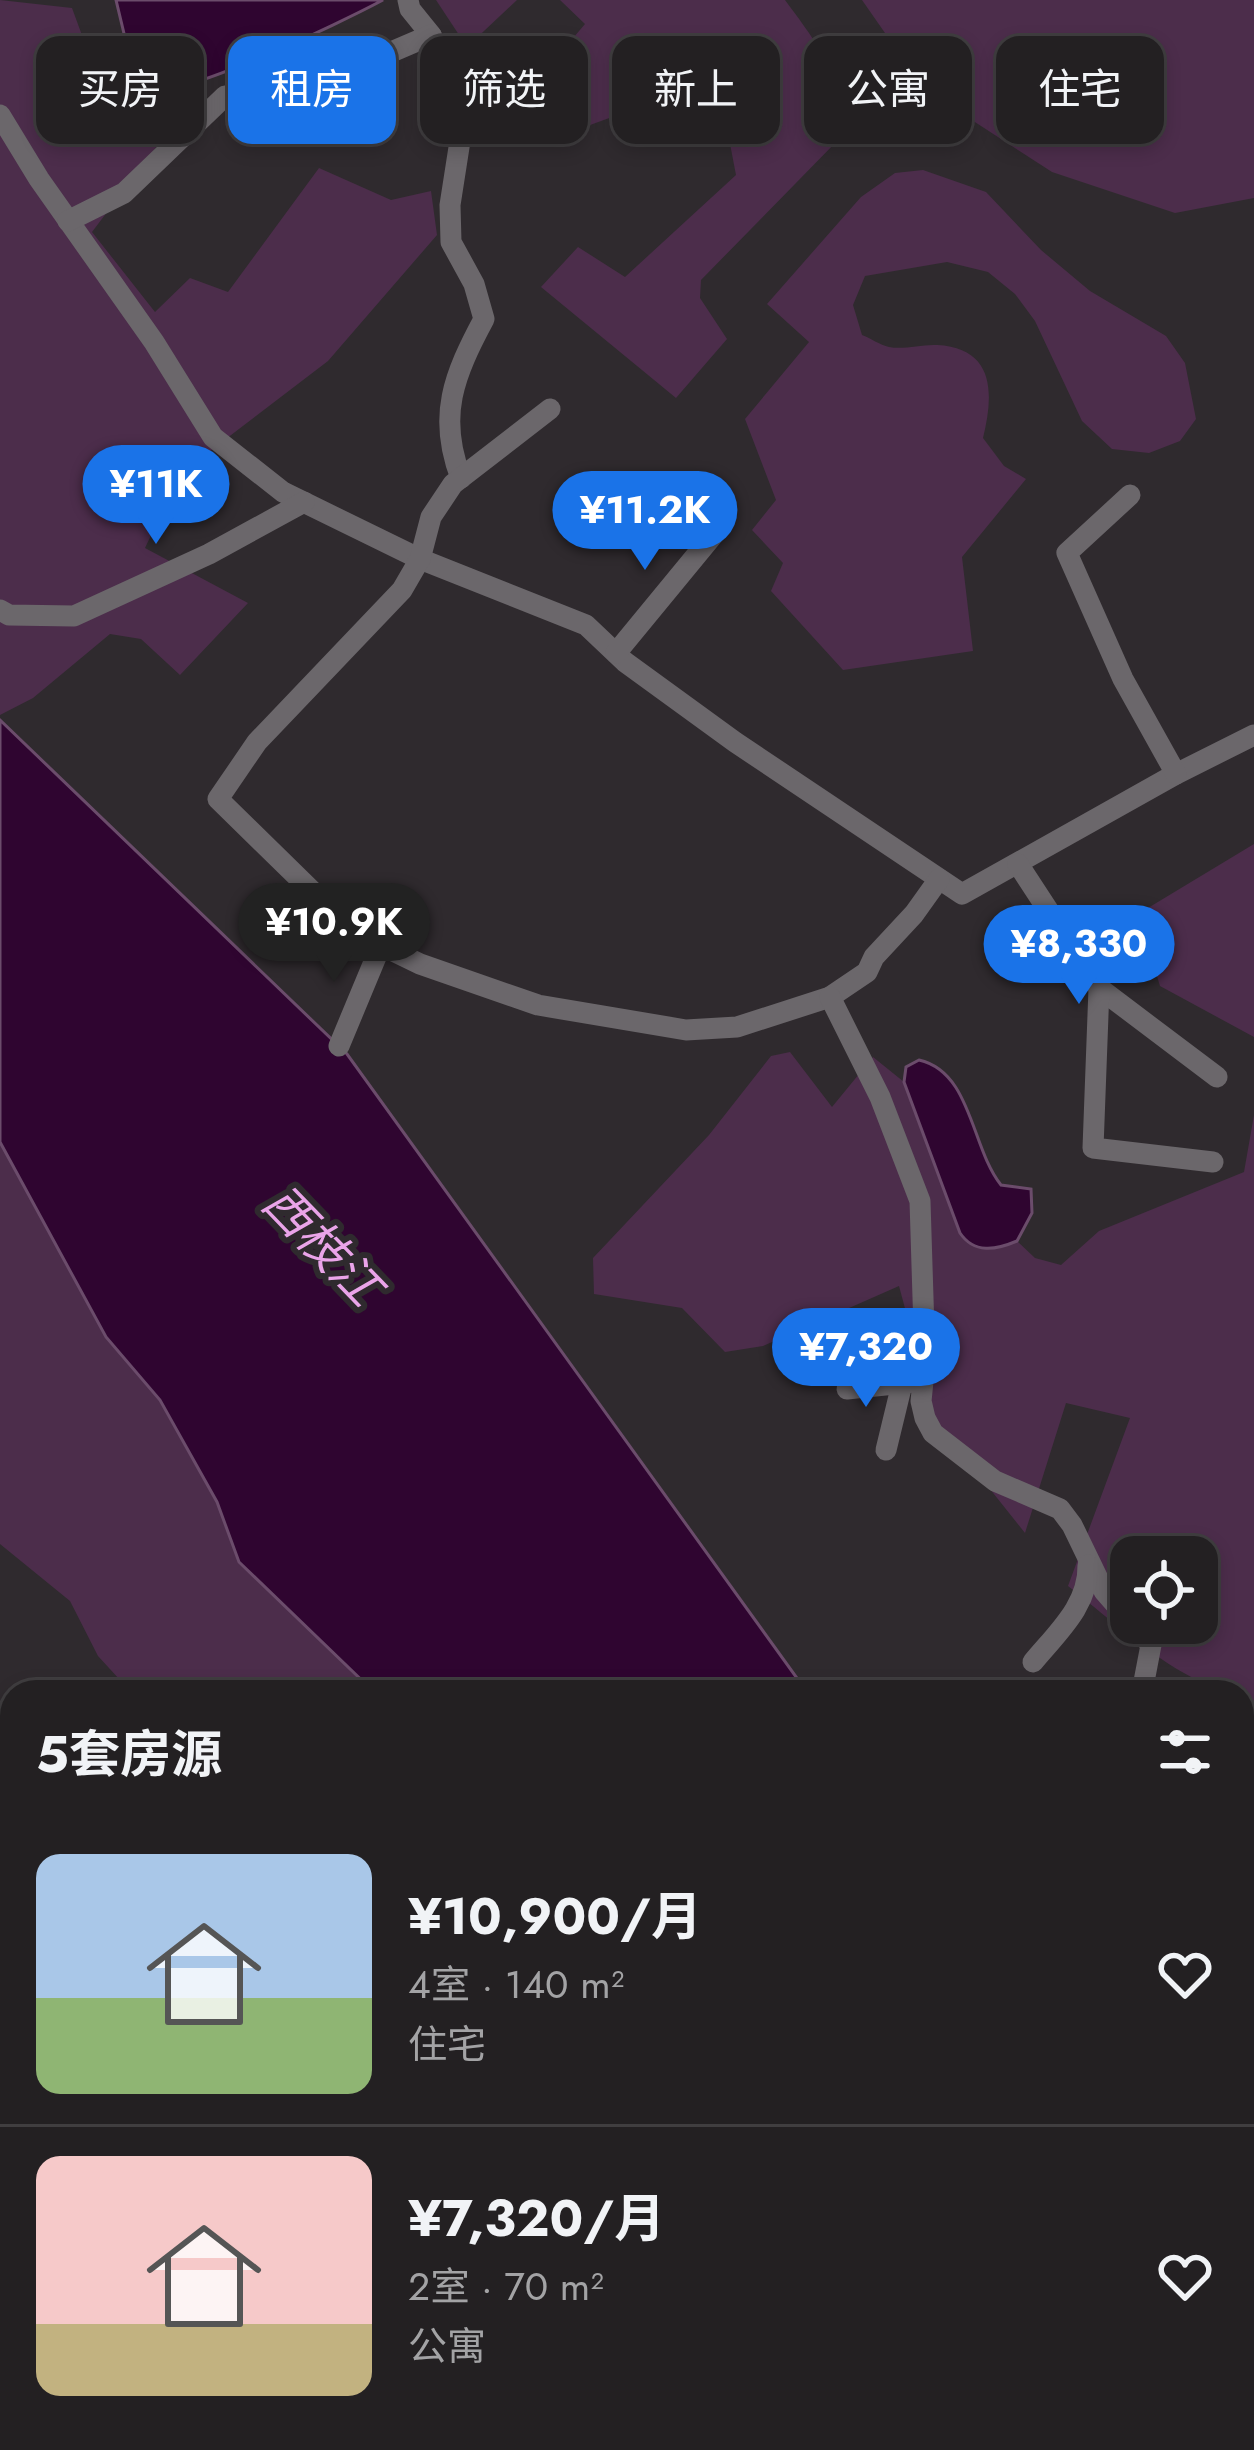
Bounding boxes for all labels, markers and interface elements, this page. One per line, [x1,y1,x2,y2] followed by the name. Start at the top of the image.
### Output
[36,36,204,144] chip: 买房
[228,36,396,144] chip: 租房
[420,36,588,144] chip: 筛选
[612,36,780,144] chip: 新上
[804,36,972,144] chip: 公寓
[996,36,1164,144] chip: 住宅
[85,445,227,547] pin: ¥11K
[109,455,203,512] text: ¥11K
[547,471,743,573] pin: ¥11.2K
[579,481,711,538] text: ¥11.2K
[236,883,432,985] pin: ¥10.9K
[265,893,403,950] text: ¥10.9K
[981,905,1177,1007] pin: ¥8,330
[1011,915,1147,972] text: ¥8,330
[247,1169,400,1324] water label: 西枝江
[768,1308,964,1410] pin: ¥7,320
[799,1318,933,1375] text: ¥7,320
[1110,1536,1218,1644] map controls
[1110,1536,1218,1644] button: locate
[36,1717,222,1791] text: 5套房源
[1152,1719,1218,1785] icon: filters
[408,1879,702,1953] text: ¥10,900/月
[132,1902,276,2046] icon: home
[1152,1941,1218,2007] icon: heart
[408,1956,624,2013] text: 4室 · 140 m²
[408,2016,486,2073] text: 住宅
[408,2181,665,2255] text: ¥7,320/月
[132,2204,276,2348] icon: home
[1152,2243,1218,2309] icon: heart
[408,2258,604,2315] text: 2室 · 70 m²
[408,2318,486,2375] text: 公寓

